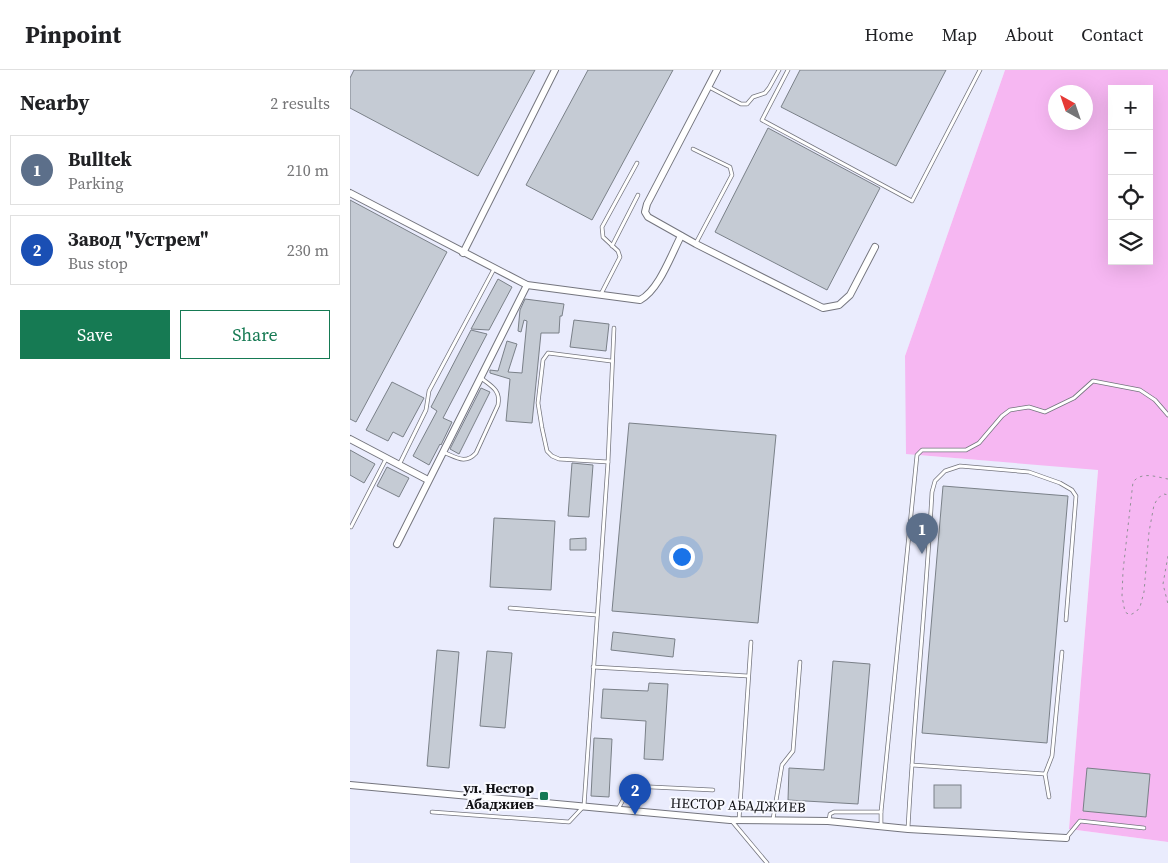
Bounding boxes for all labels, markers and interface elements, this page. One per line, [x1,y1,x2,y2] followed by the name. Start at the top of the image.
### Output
[25,18,121,51] text: Pinpoint
[865,22,914,47] text: Home
[942,22,977,47] text: Map
[1005,22,1053,47] text: About
[1081,22,1143,47] text: Contact
[1048,85,1093,130] north arrow
[1108,85,1153,265] map controls
[1108,85,1153,130] button: +
[20,88,90,117] text: Nearby
[270,92,330,114] text: 2 results
[1108,130,1153,175] button: −
[68,146,132,172] text: Bulltek
[33,159,41,181] text: 1
[287,159,329,181] text: 210 m
[68,172,124,194] text: Parking
[1108,175,1153,220] button: locate
[1108,220,1153,265] button: layers
[68,226,209,252] text: Завод "Устрем"
[33,239,41,261] text: 2
[287,239,329,261] text: 230 m
[68,252,128,274] text: Bus stop
[20,310,170,359] button: Save
[180,310,330,359] button: Share
[906,513,938,554] pin: 1
[669,544,695,570] your location
[619,774,651,815] pin: 2
[462,778,534,814] place label: ул. Нестор Абаджиев
[538,790,550,802] marker: ул. Нестор Абаджиев
[670,793,806,817] street label: НЕСТОР АБАДЖИЕВ

